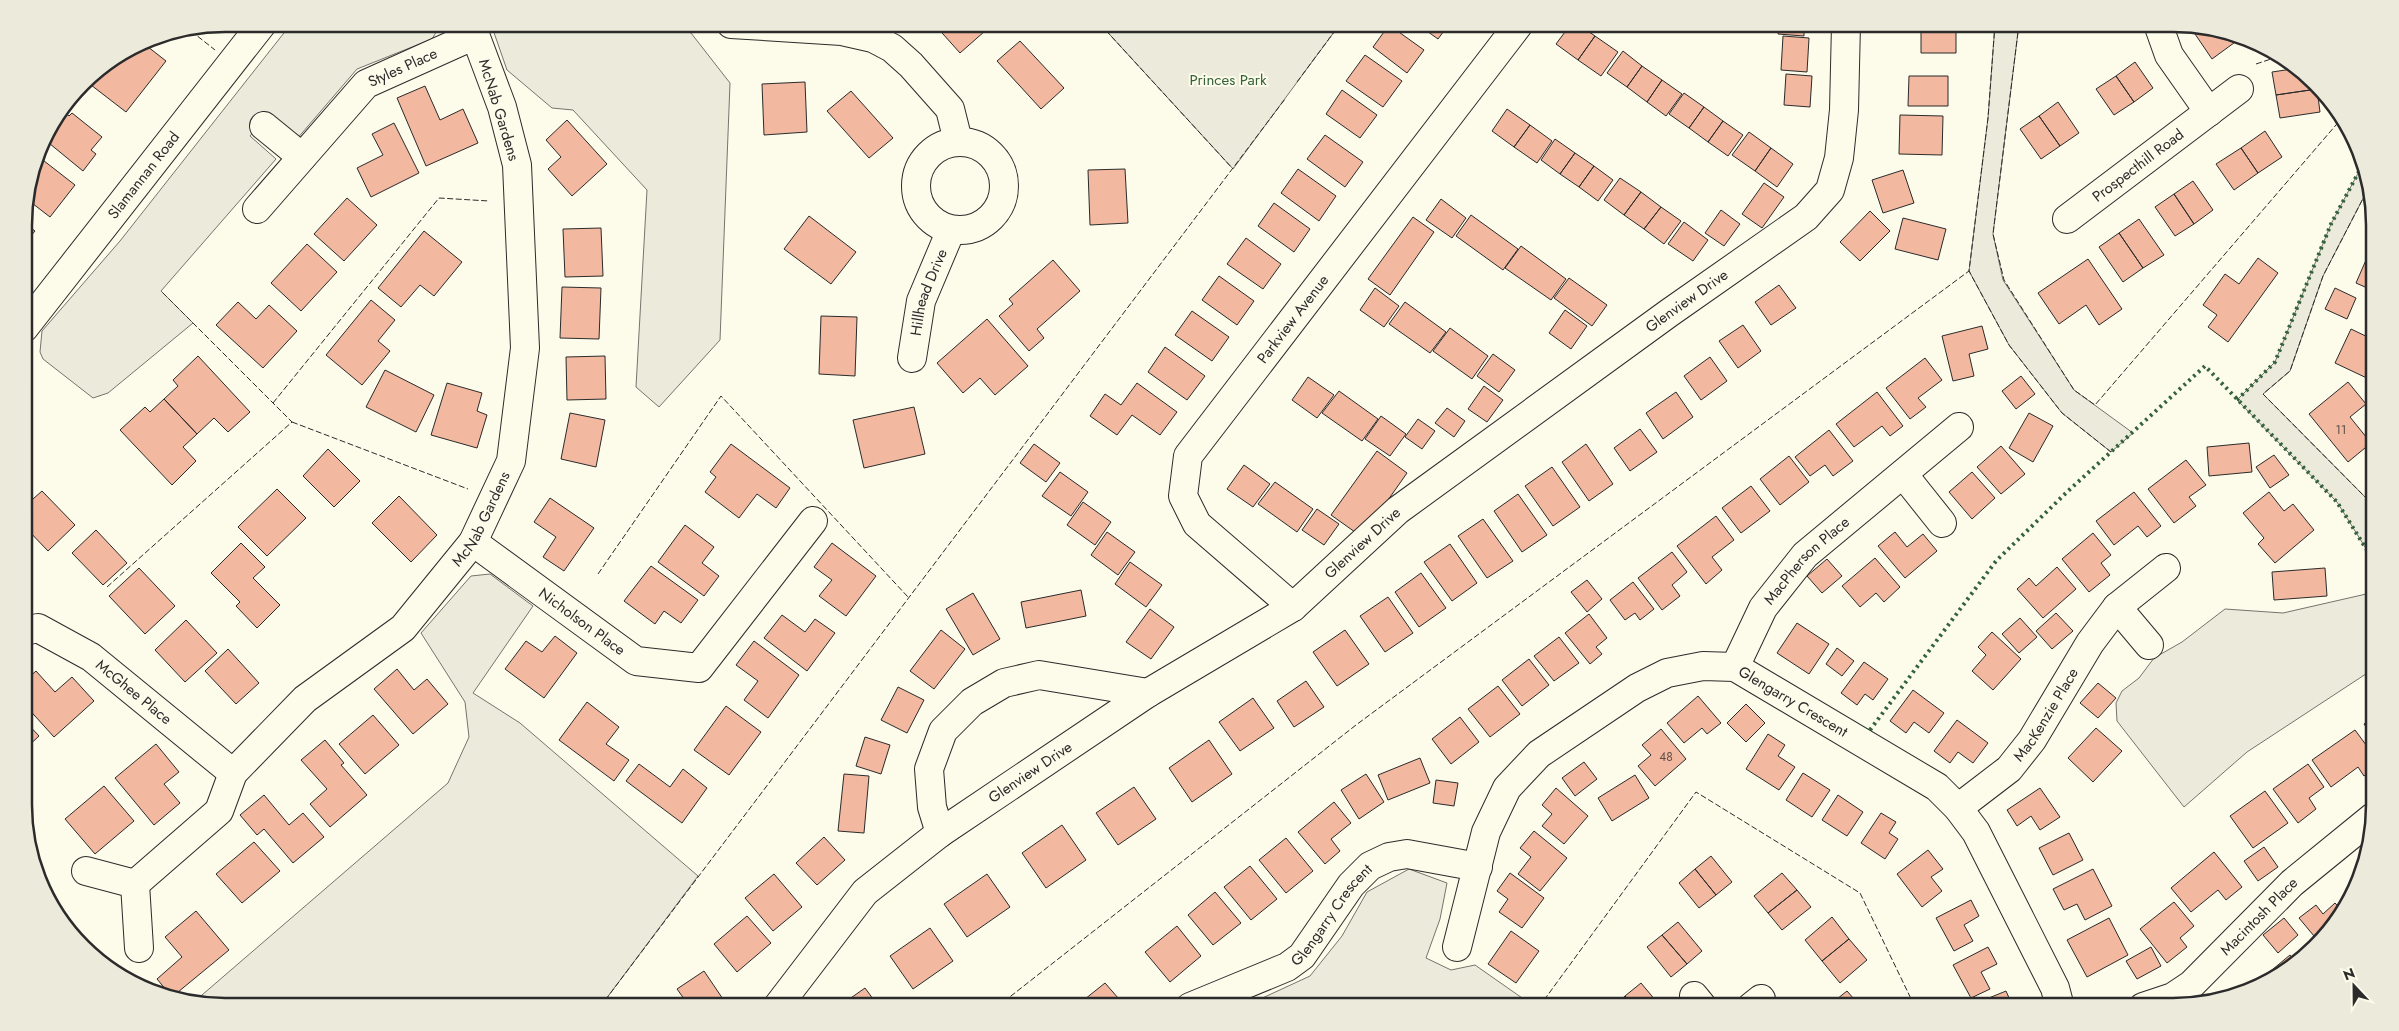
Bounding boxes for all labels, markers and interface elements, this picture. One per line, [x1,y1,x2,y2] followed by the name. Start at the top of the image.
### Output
[364,42,441,93] street label: Styles Place
[473,56,525,164] street label: McNab Gardens
[1189,69,1267,91] park label: Princes Park
[2088,123,2188,207] street label: Prospecthill Road
[102,127,185,224] street label: Slamannan Road
[905,245,953,337] street label: Hillhead Drive
[1641,264,1733,338] street label: Glenview Drive
[1252,270,1334,368] street label: Parkview Avenue
[2336,421,2346,439] house number: 11
[446,468,516,571] street label: McNab Gardens
[1319,502,1406,584] street label: Glenview Drive
[1759,511,1855,610] street label: MacPherson Place
[534,582,630,661] street label: Nicholson Place
[91,654,177,730] street label: McGhee Place
[1734,660,1852,743] street label: Glengarry Crescent
[2008,663,2084,766] street label: MacKenzie Place
[984,736,1077,808] street label: Glenview Drive
[1659,748,1673,766] house number: 48
[1286,858,1378,972] street label: Glengarry Crescent
[2215,872,2303,960] street label: Macintosh Place
[2329,961,2379,1011] north arrow
[2340,963,2358,985] text: N

